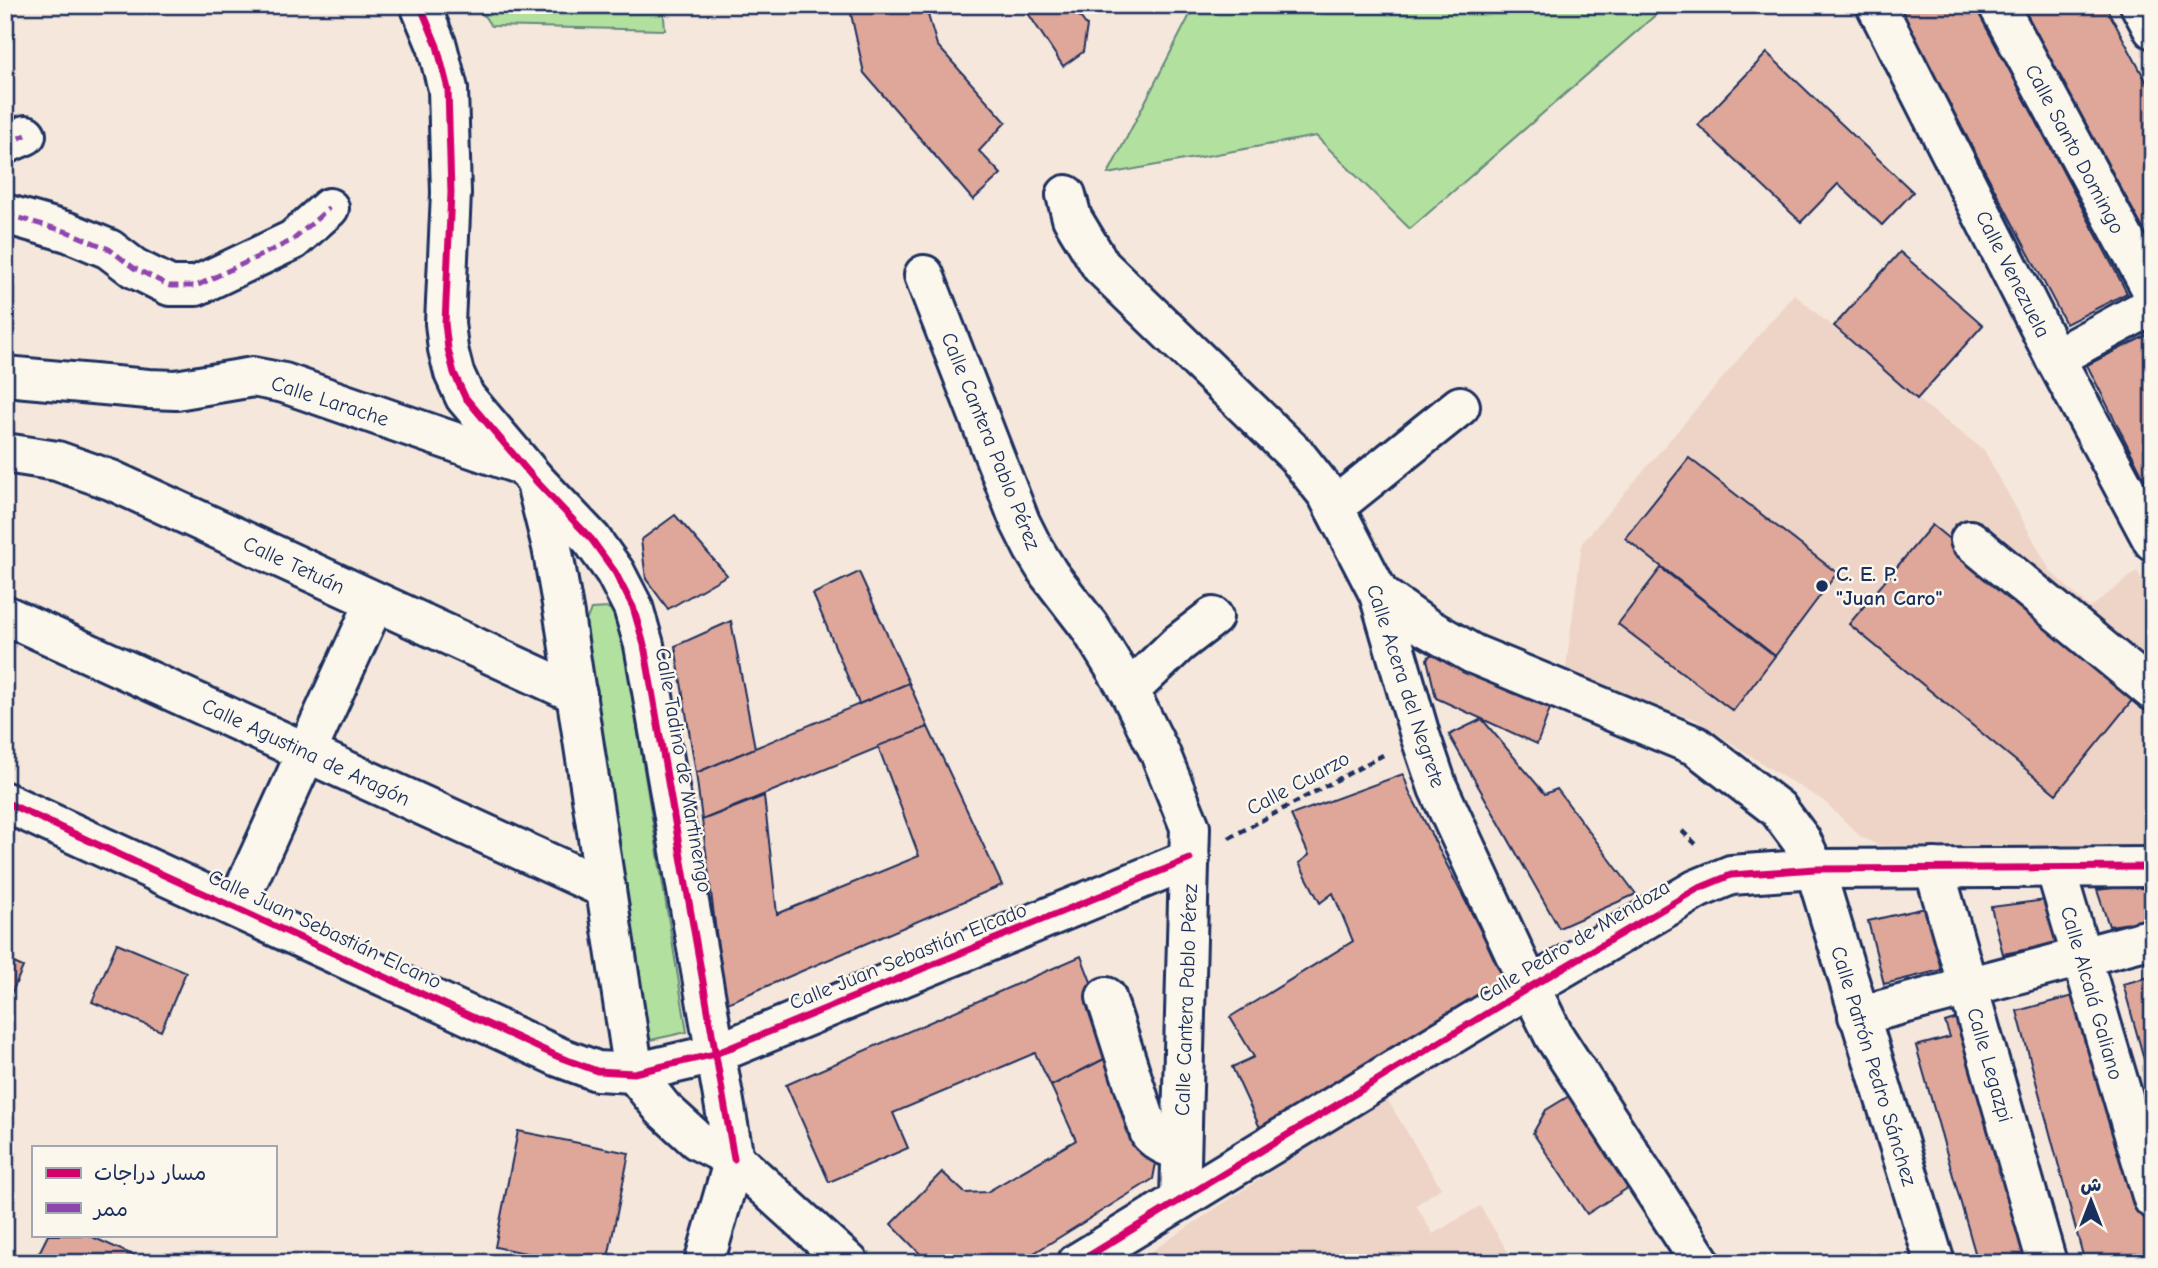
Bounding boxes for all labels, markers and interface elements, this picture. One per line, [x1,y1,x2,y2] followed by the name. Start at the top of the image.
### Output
[2020,60,2130,238] street label: Calle Santo Domingo
[1971,207,2055,341] street label: Calle Venezuela
[936,329,1046,553] street label: Calle Cantera Pablo Pérez
[268,371,392,431] street label: Calle Larache
[239,531,349,599] street label: Calle Tetuán
[1836,562,1942,610] place label: C. E. P. "Juan Caro"
[1814,578,1830,594] marker: C. E. P. "Juan Caro"
[1362,581,1450,791] street label: Calle Acera del Negrete
[651,646,717,894] street label: Calle Tadino de Martinengo
[198,693,414,811] street label: Calle Agustina de Aragón
[1242,746,1354,820] street label: Calle Cuarzo
[205,864,445,994] street label: Calle Juan Sebastián Elcano
[1474,874,1674,1008] street label: Calle Pedro de Mendoza
[1170,884,1202,1116] street label: Calle Cantera Pablo Pérez
[786,897,1030,1015] street label: Calle Juan Sebastián Elcado
[2056,903,2128,1083] street label: Calle Alcalá Galiano
[1826,943,1922,1189] street label: Calle Patrón Pedro Sánchez
[1962,1005,2018,1125] street label: Calle Legazpi
[32,1146,276,1236] legend
[94,1161,206,1185] text: مسار دراجات
[2056,1166,2126,1236] north arrow
[2081,1174,2102,1196] text: ش
[92,1197,128,1221] text: ممر

